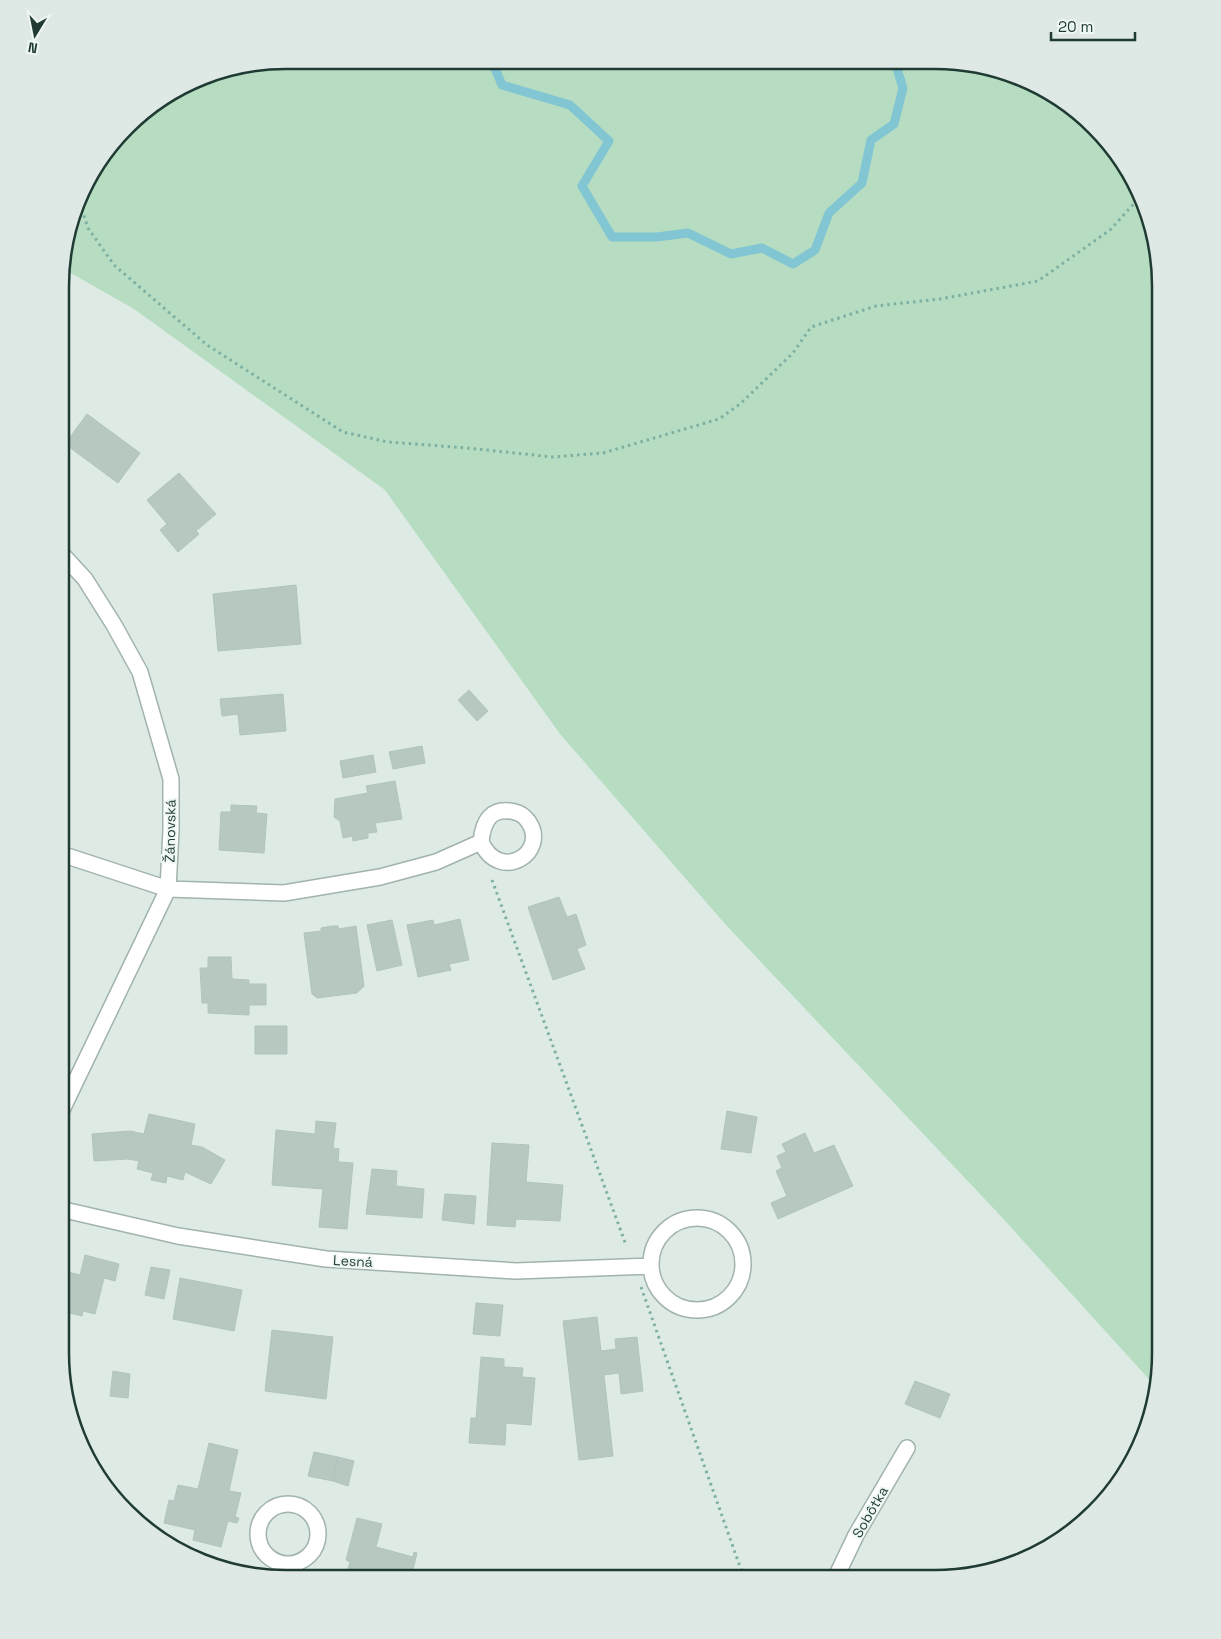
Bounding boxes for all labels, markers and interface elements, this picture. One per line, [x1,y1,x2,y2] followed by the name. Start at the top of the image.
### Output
[10,10,60,60] north arrow
[1051,10,1135,42] scale bar
[1058,17,1093,36] text: 20 m
[27,38,39,57] text: N
[160,799,180,863] street label: Žánovská
[333,1251,373,1271] street label: Lesná
[848,1483,892,1541] street label: Sobôtka

